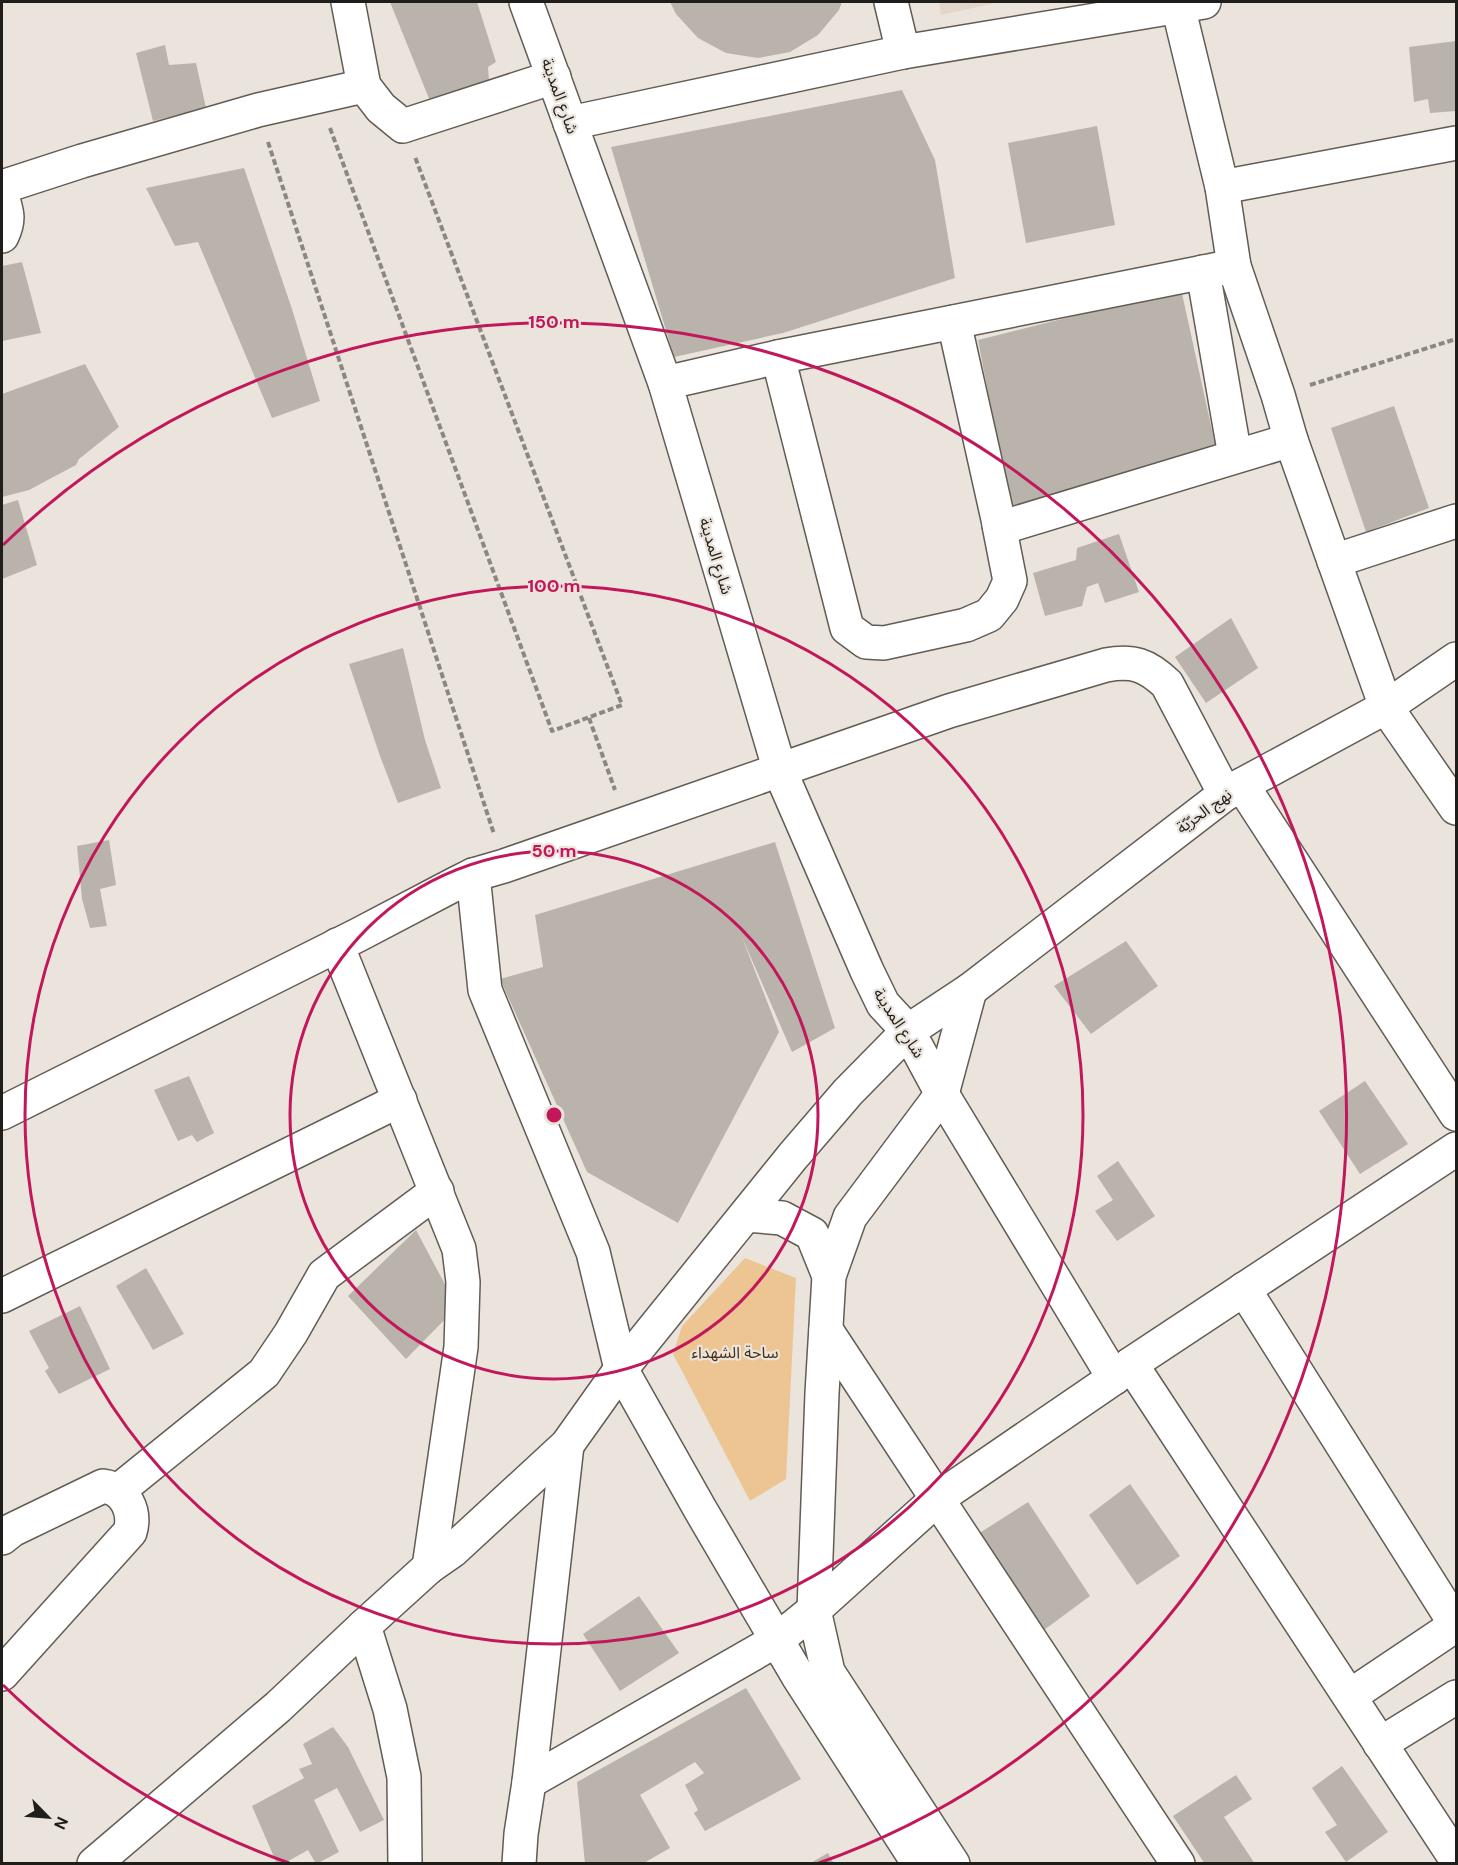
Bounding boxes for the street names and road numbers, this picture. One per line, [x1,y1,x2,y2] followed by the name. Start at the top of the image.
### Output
[535,55,583,137] street label: شارع المدينة
[692,515,738,598] street label: شارع المدينة
[1172,784,1237,840] street label: نهج الحرّيّة
[867,984,929,1063] street label: شارع المدينة

